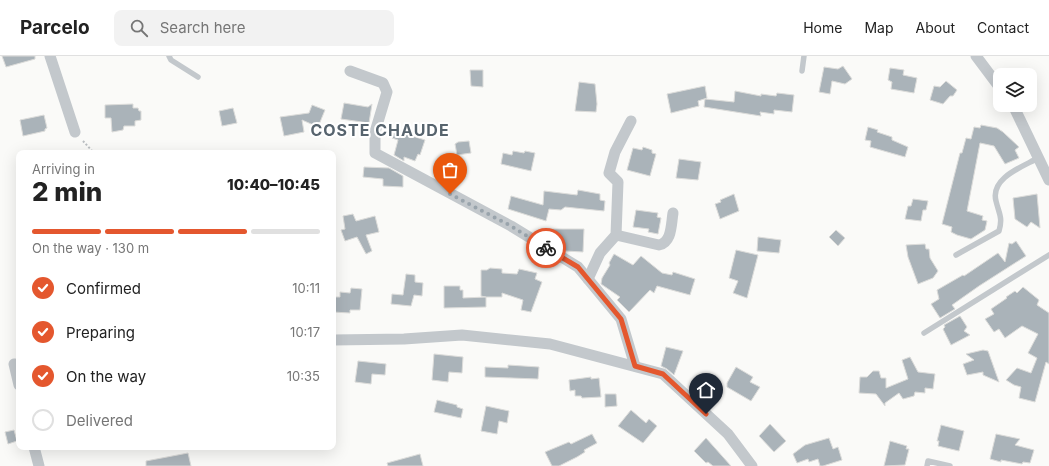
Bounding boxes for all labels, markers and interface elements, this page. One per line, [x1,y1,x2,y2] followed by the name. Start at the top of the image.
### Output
[114,10,394,46] search box
[20,16,90,39] text: Parcelo
[128,17,150,39] icon: search
[160,18,245,37] text: Search here
[803,19,842,36] text: Home
[864,19,894,36] text: Map
[916,19,955,36] text: About
[977,19,1029,36] text: Contact
[993,68,1037,112] map controls
[993,68,1037,112] button: layers
[310,120,450,140] district label: COSTE CHAUDE
[433,153,467,194] pin
[439,159,461,181] icon: bag
[32,161,95,177] text: Arriving in
[227,175,320,194] text: 10:40–10:45
[32,176,102,207] text: 2 min
[526,228,566,268] courier
[535,237,557,259] icon: bike
[32,240,149,256] text: On the way · 130 m
[32,277,54,299] icon: check
[66,279,141,298] text: Confirmed
[292,280,320,296] text: 10:11
[32,321,54,343] icon: check
[66,323,135,342] text: Preparing
[290,324,320,340] text: 10:17
[32,365,54,387] icon: check
[66,367,146,386] text: On the way
[287,368,320,384] text: 10:35
[689,373,723,414] pin
[695,379,717,401] icon: home
[66,411,133,430] text: Delivered

